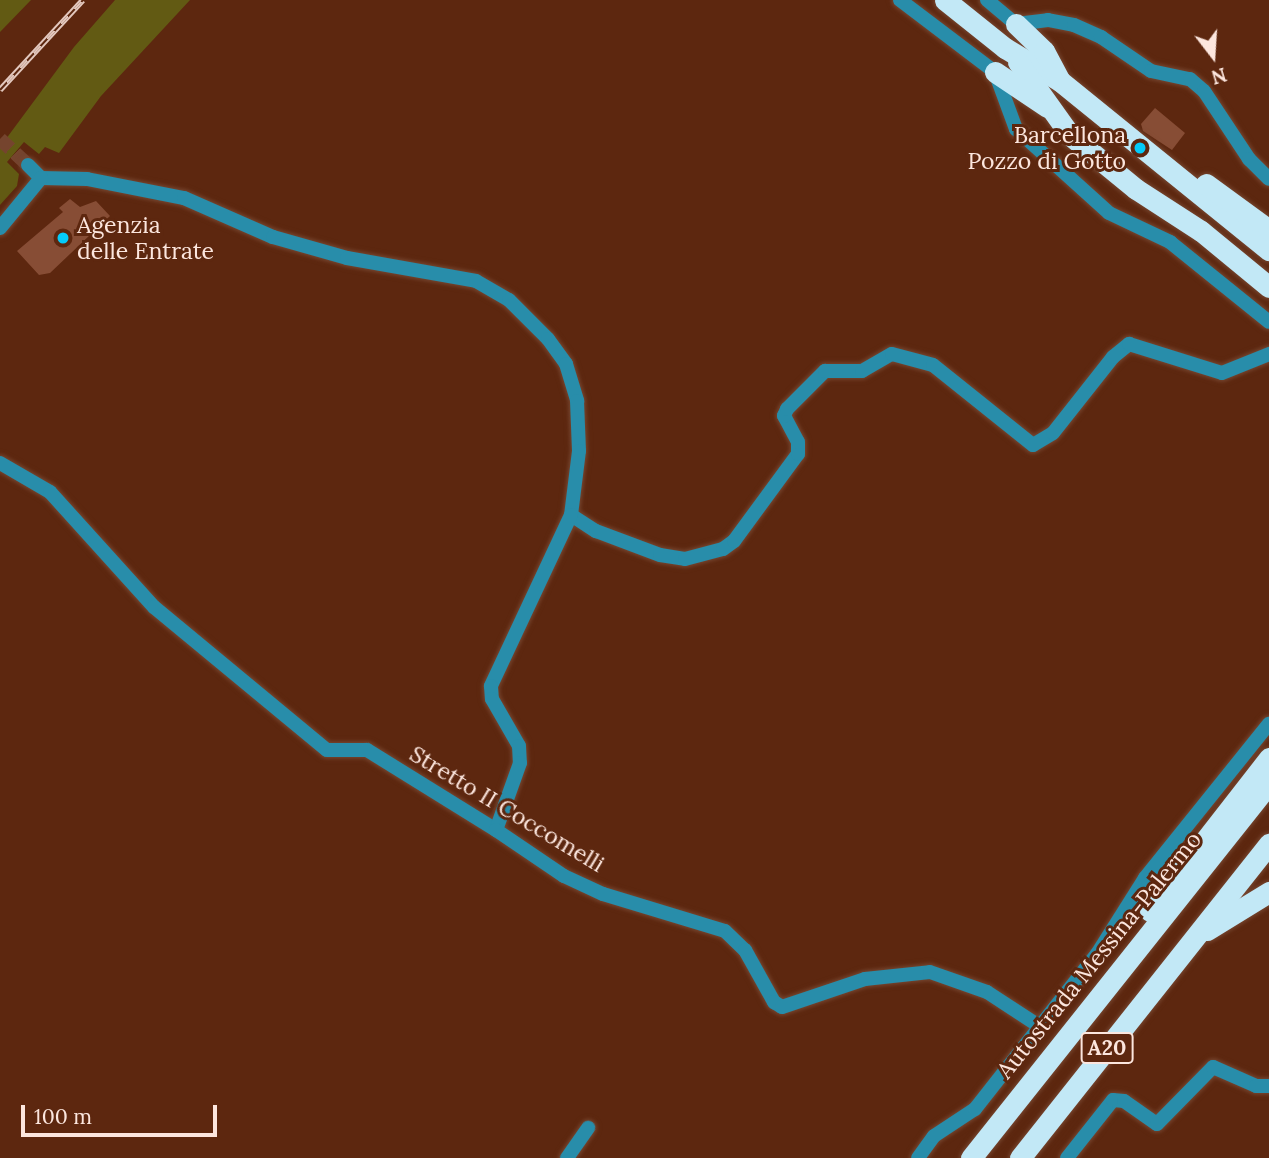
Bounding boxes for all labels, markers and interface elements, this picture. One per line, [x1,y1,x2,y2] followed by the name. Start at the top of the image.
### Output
[1178,21,1248,91] north arrow
[1209,62,1230,90] text: N
[967,121,1126,175] place label: Barcellona Pozzo di Gotto
[1132,140,1148,156] marker: Barcellona Pozzo di Gotto
[77,211,214,265] place label: Agenzia delle Entrate
[55,230,71,246] marker: Agenzia delle Entrate
[405,740,609,878] street label: Stretto II Coccomelli
[991,826,1207,1084] street label: Autostrada Messina-Palermo
[1079,1030,1135,1066] road number: A20
[24,1092,220,1136] scale bar
[34,1103,92,1130] text: 100 m

